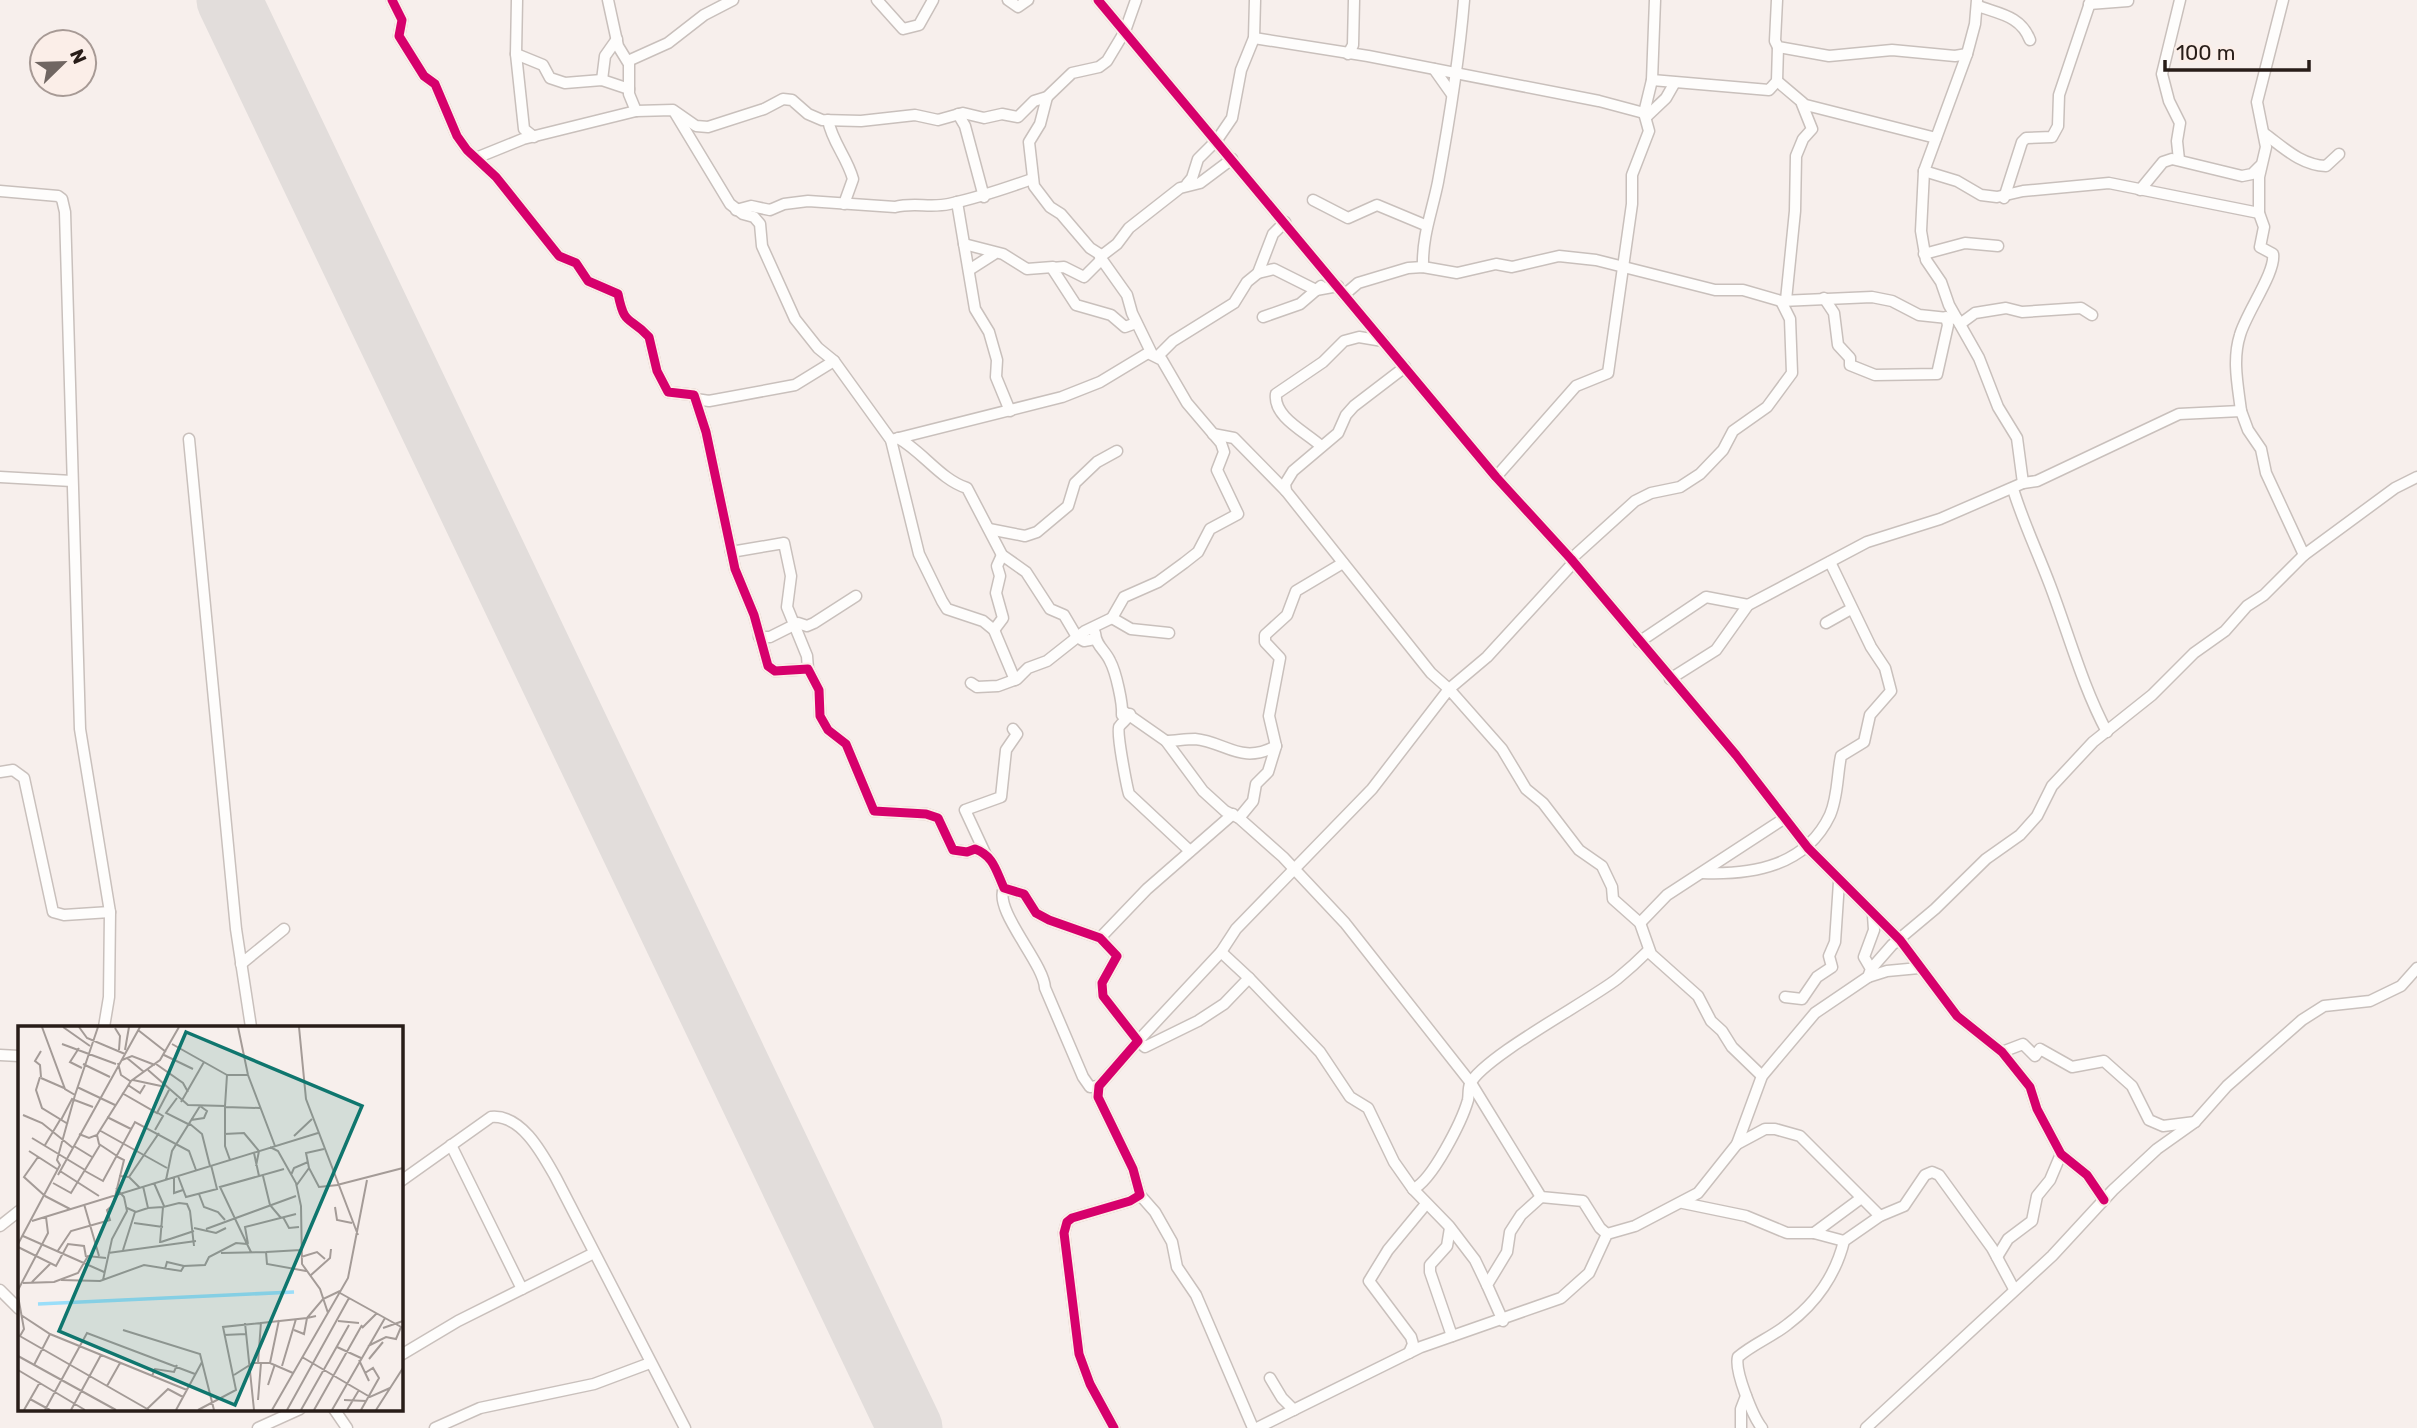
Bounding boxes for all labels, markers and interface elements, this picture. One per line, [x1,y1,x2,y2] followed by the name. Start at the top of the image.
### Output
[28,28,98,98] north arrow
[2165,28,2308,72] scale bar
[2176,40,2235,65] text: 100 m
[65,46,91,67] text: N
[18,1026,402,1410] inset map

